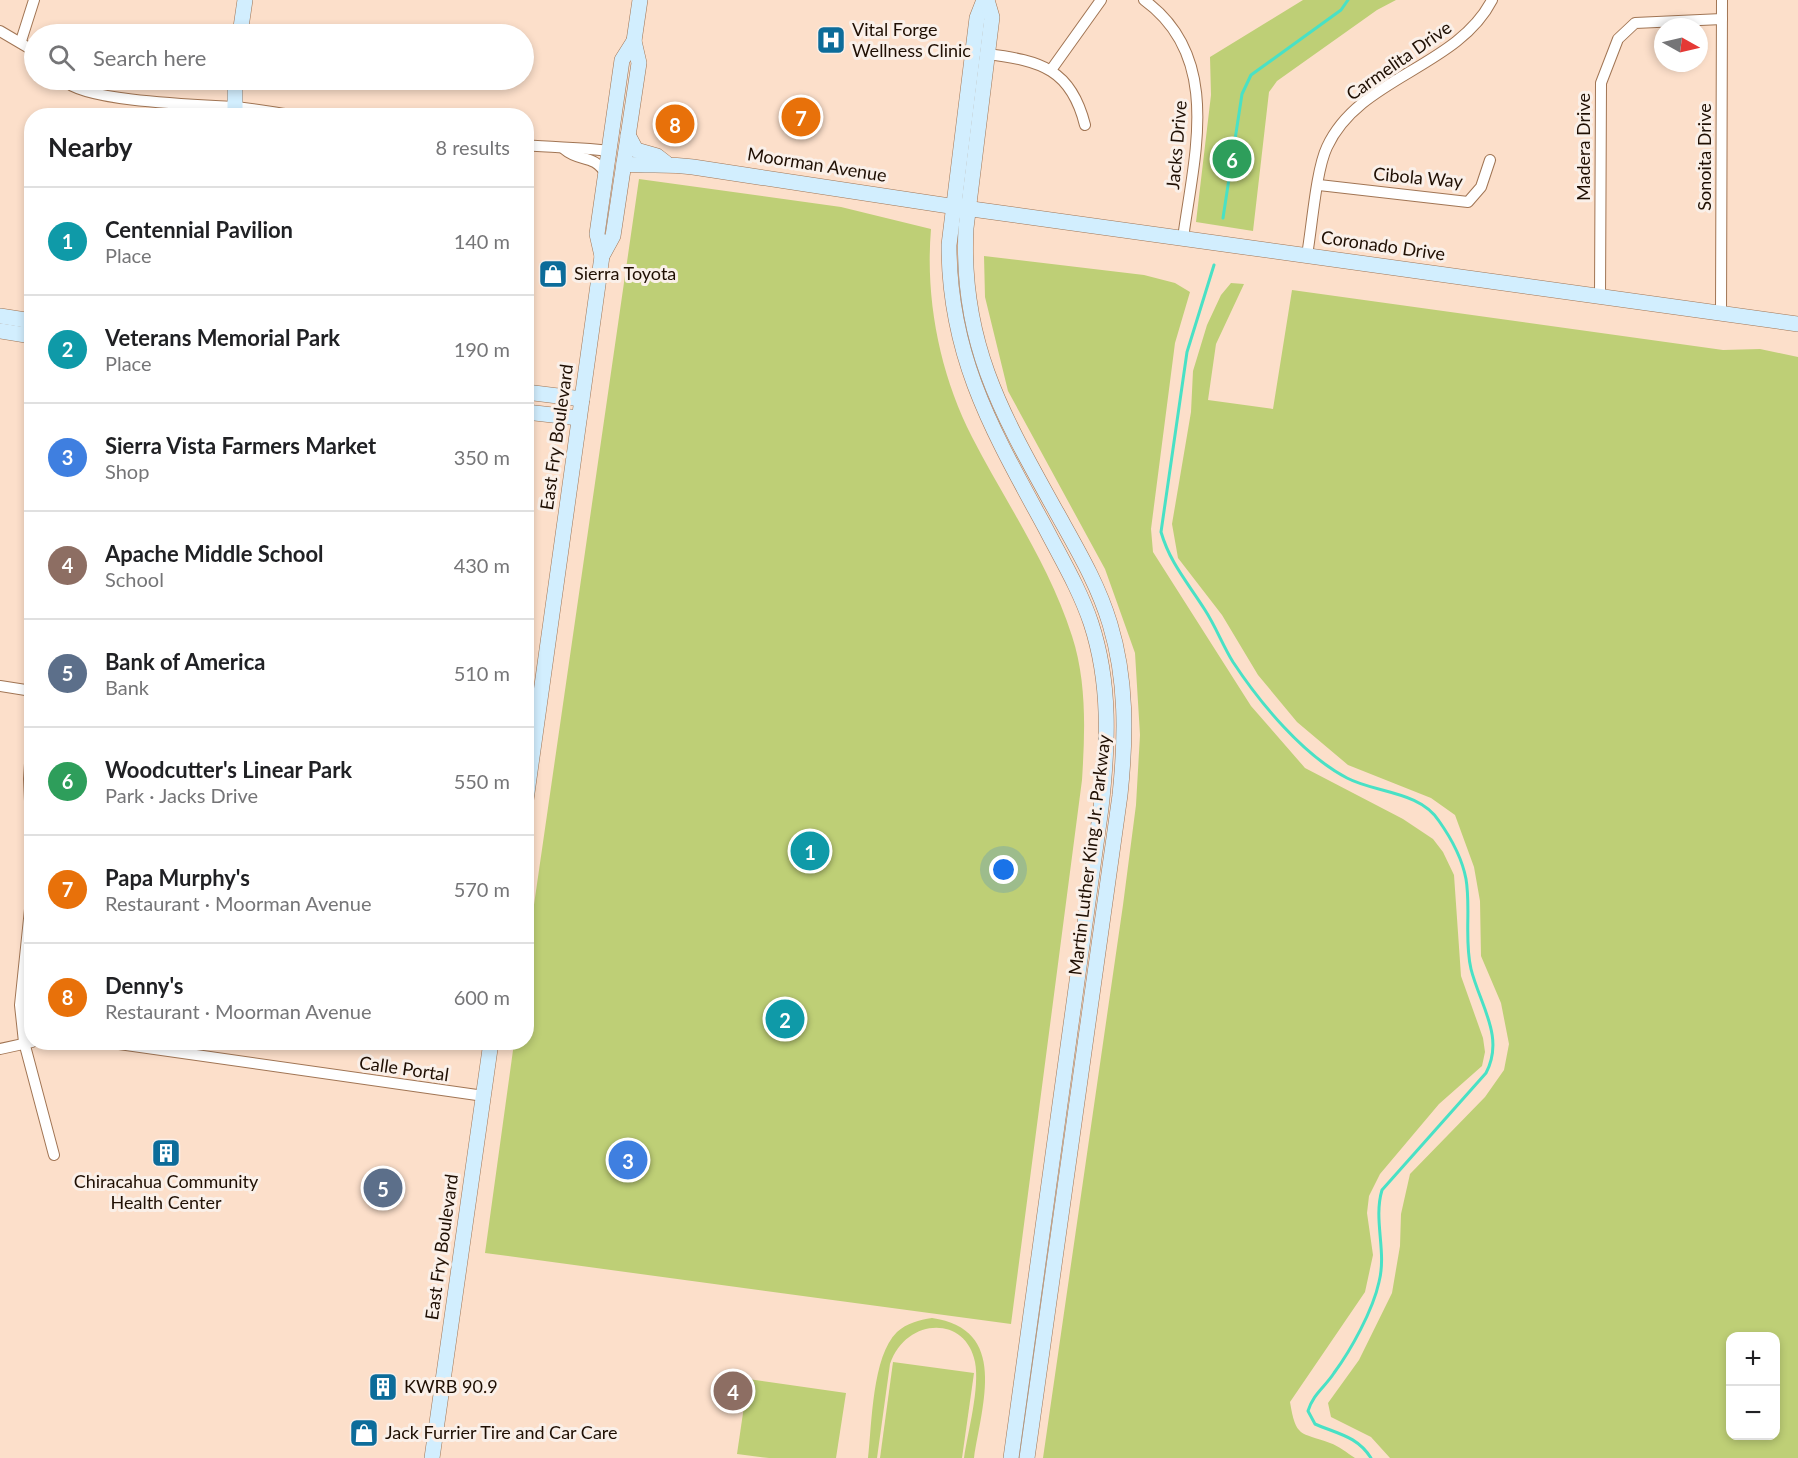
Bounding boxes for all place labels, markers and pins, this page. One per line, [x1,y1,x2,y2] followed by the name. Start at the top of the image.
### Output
[852,18,971,61] place label: Vital Forge Wellness Clinic
[815,24,847,56] hospital icon: Vital Forge Wellness Clinic
[782,94,820,140] pin: 7
[656,102,694,146] pin: 8
[1212,136,1252,182] pin: 6
[537,258,569,290] shop icon: Sierra Toyota
[574,262,676,284] place label: Sierra Toyota
[790,828,830,874] pin: 1
[766,996,804,1042] pin: 2
[150,1137,182,1169] building icon: Chiracahua Community Health Center
[608,1138,648,1182] pin: 3
[364,1166,403,1210] pin: 5
[74,1170,259,1213] place label: Chiracahua Community Health Center
[714,1368,752,1414] pin: 4
[367,1371,399,1403] building icon: KWRB 90.9
[404,1375,498,1397] place label: KWRB 90.9
[348,1417,380,1449] shop icon: Jack Furrier Tire and Car Care
[385,1421,618,1443] place label: Jack Furrier Tire and Car Care

